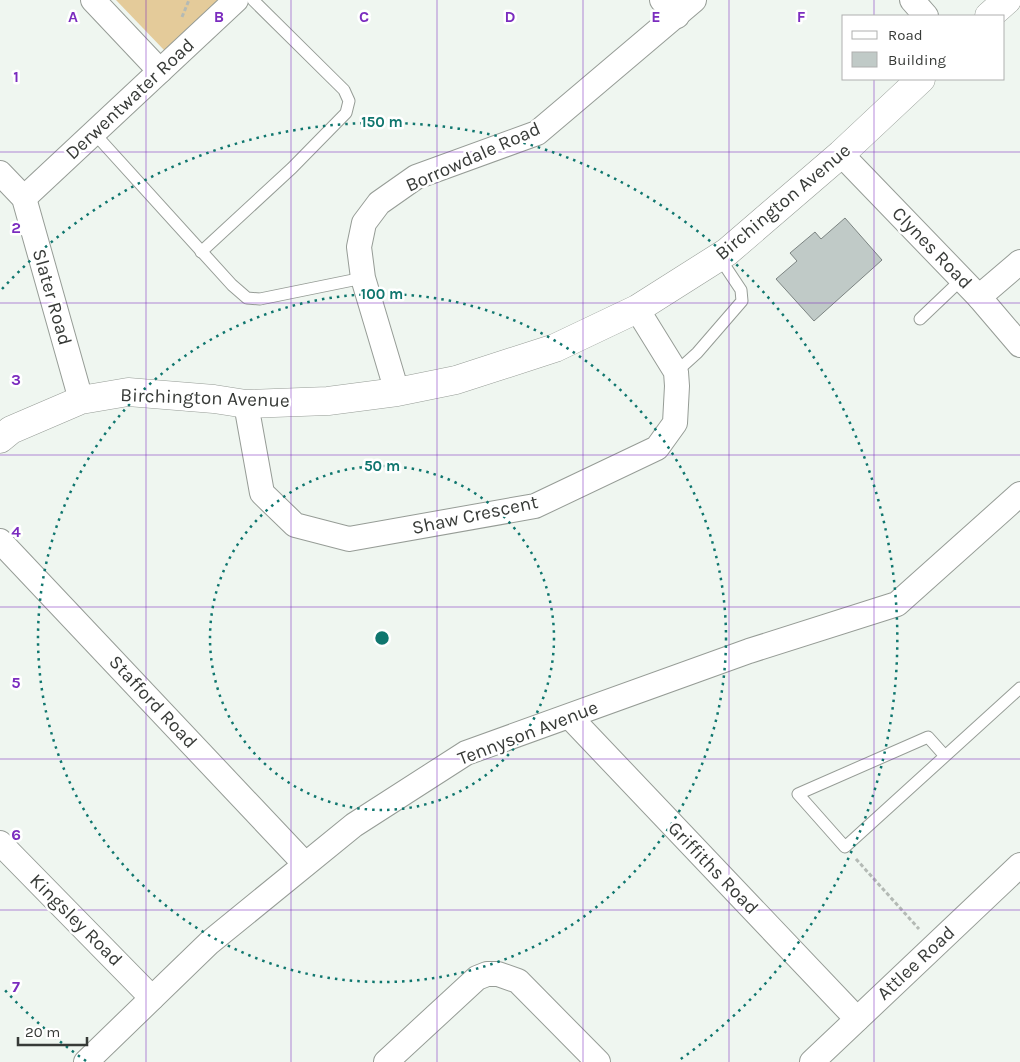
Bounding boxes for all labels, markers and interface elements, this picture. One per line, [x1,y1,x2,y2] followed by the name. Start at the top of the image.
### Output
[68,7,78,26] text: A
[214,7,224,26] text: B
[359,7,369,26] text: C
[505,7,516,26] text: D
[651,7,661,26] text: E
[797,7,806,26] text: F
[842,15,1005,80] legend
[888,26,923,44] text: Road
[61,34,199,164] street label: Derwentwater Road
[888,51,946,69] text: Building
[13,67,19,86] text: 1
[361,113,403,131] text: 150 m
[402,117,544,197] street label: Borrowdale Road
[711,139,855,265] street label: Birchington Avenue
[888,202,976,294] street label: Clynes Road
[11,218,21,237] text: 2
[28,246,76,348] street label: Slater Road
[361,285,403,303] text: 100 m
[11,370,21,389] text: 3
[120,384,290,412] street label: Birchington Avenue
[364,457,400,475] text: 50 m
[410,491,540,539] street label: Shaw Crescent
[11,522,21,541] text: 4
[373,629,391,647] centre of rings
[104,651,202,753] street label: Stafford Road
[11,673,21,692] text: 5
[455,696,601,770] street label: Tennyson Avenue
[663,817,763,919] street label: Griffiths Road
[11,825,21,844] text: 6
[25,869,127,971] street label: Kingsley Road
[873,921,959,1005] street label: Attlee Road
[12,977,20,996] text: 7
[18,1014,86,1046] scale bar
[25,1023,60,1041] text: 20 m

